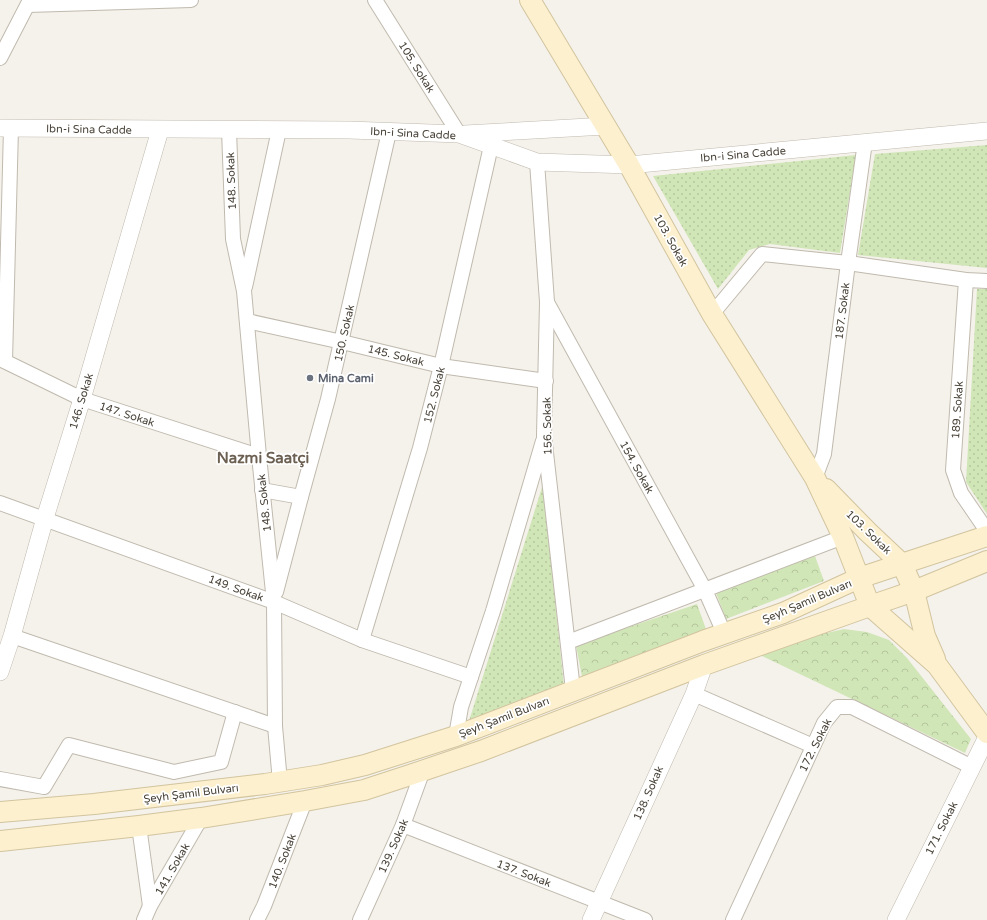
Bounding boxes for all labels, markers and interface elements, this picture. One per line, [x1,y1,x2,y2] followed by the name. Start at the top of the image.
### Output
[396,39,437,95] street label: 105. Sokak
[46,122,132,137] street label: Ibn-i Sina Cadde
[370,125,456,142] street label: Ibn-i Sina Cadde
[700,144,786,165] street label: Ibn-i Sina Cadde
[224,152,239,210] street label: 148. Sokak
[651,212,690,269] street label: 103. Sokak
[833,282,852,340] street label: 187. Sokak
[332,303,357,363] street label: 150. Sokak
[366,342,426,369] street label: 145. Sokak
[421,365,448,425] street label: 152. Sokak
[67,372,96,431] street label: 146. Sokak
[318,372,374,385] place label: Mina Cami
[305,373,315,383] marker: Mina Cami
[949,381,966,439] street label: 189. Sokak
[540,397,555,455] street label: 156. Sokak
[98,399,156,430] street label: 147. Sokak
[617,439,656,496] street label: 154. Sokak
[217,449,309,468] district label: Nazmi Saatçi
[255,473,274,532] street label: 148. Sokak
[843,508,894,557] street label: 103. Sokak
[206,572,265,604] street label: 149. Sokak
[761,577,854,626] street label: Şeyh Şamil Bulvarı
[457,694,551,741] street label: Şeyh Şamil Bulvarı
[796,716,834,774] street label: 172. Sokak
[631,764,666,822] street label: 138. Sokak
[143,781,239,806] street label: Şeyh Şamil Bulvarı
[922,799,960,857] street label: 171. Sokak
[376,817,411,875] street label: 139. Sokak
[266,832,299,891] street label: 140. Sokak
[152,841,193,898] street label: 141. Sokak
[495,857,553,890] street label: 137. Sokak

